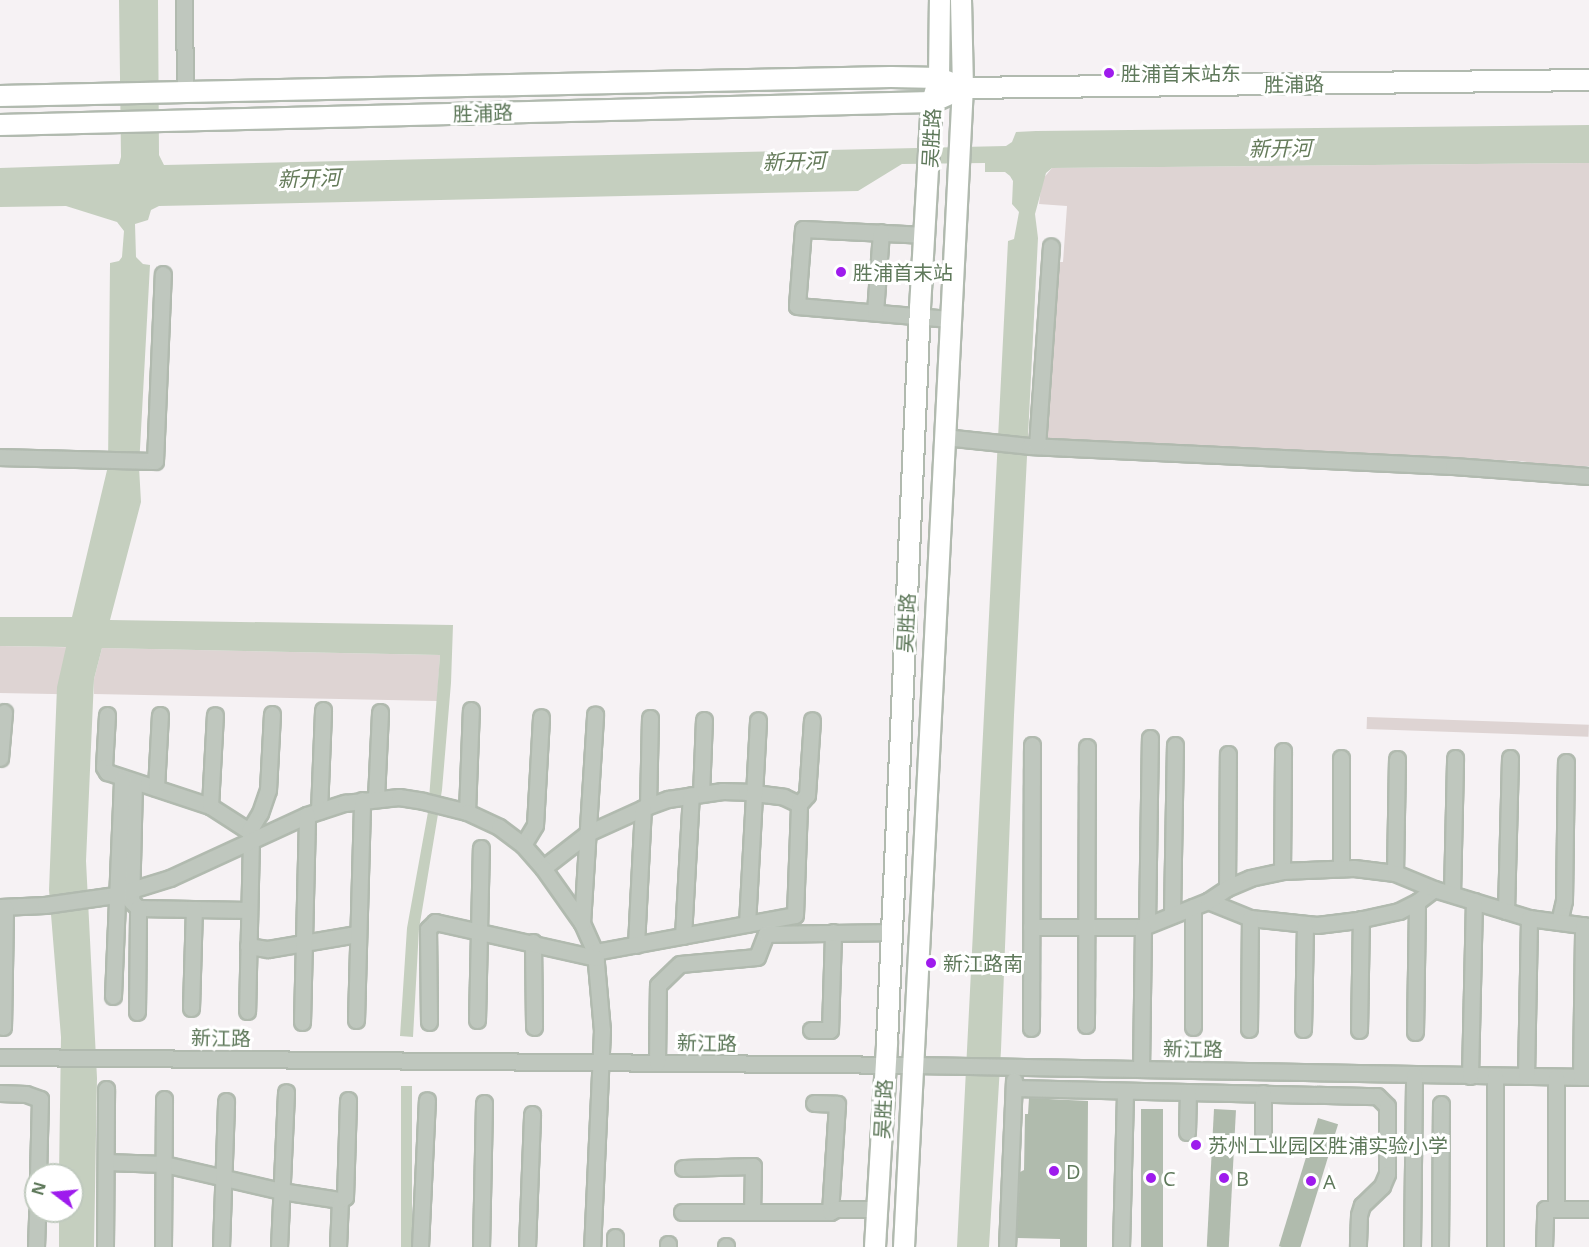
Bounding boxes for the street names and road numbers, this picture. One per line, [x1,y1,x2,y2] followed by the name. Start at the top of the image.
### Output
[1264,71,1324,97] street label: 胜浦路
[453,100,513,126] street label: 胜浦路
[917,107,945,169] street label: 吴胜路
[892,592,920,654] street label: 吴胜路
[191,1025,251,1051] street label: 新江路
[677,1030,737,1056] street label: 新江路
[1163,1036,1223,1062] street label: 新江路
[869,1078,897,1140] street label: 吴胜路

